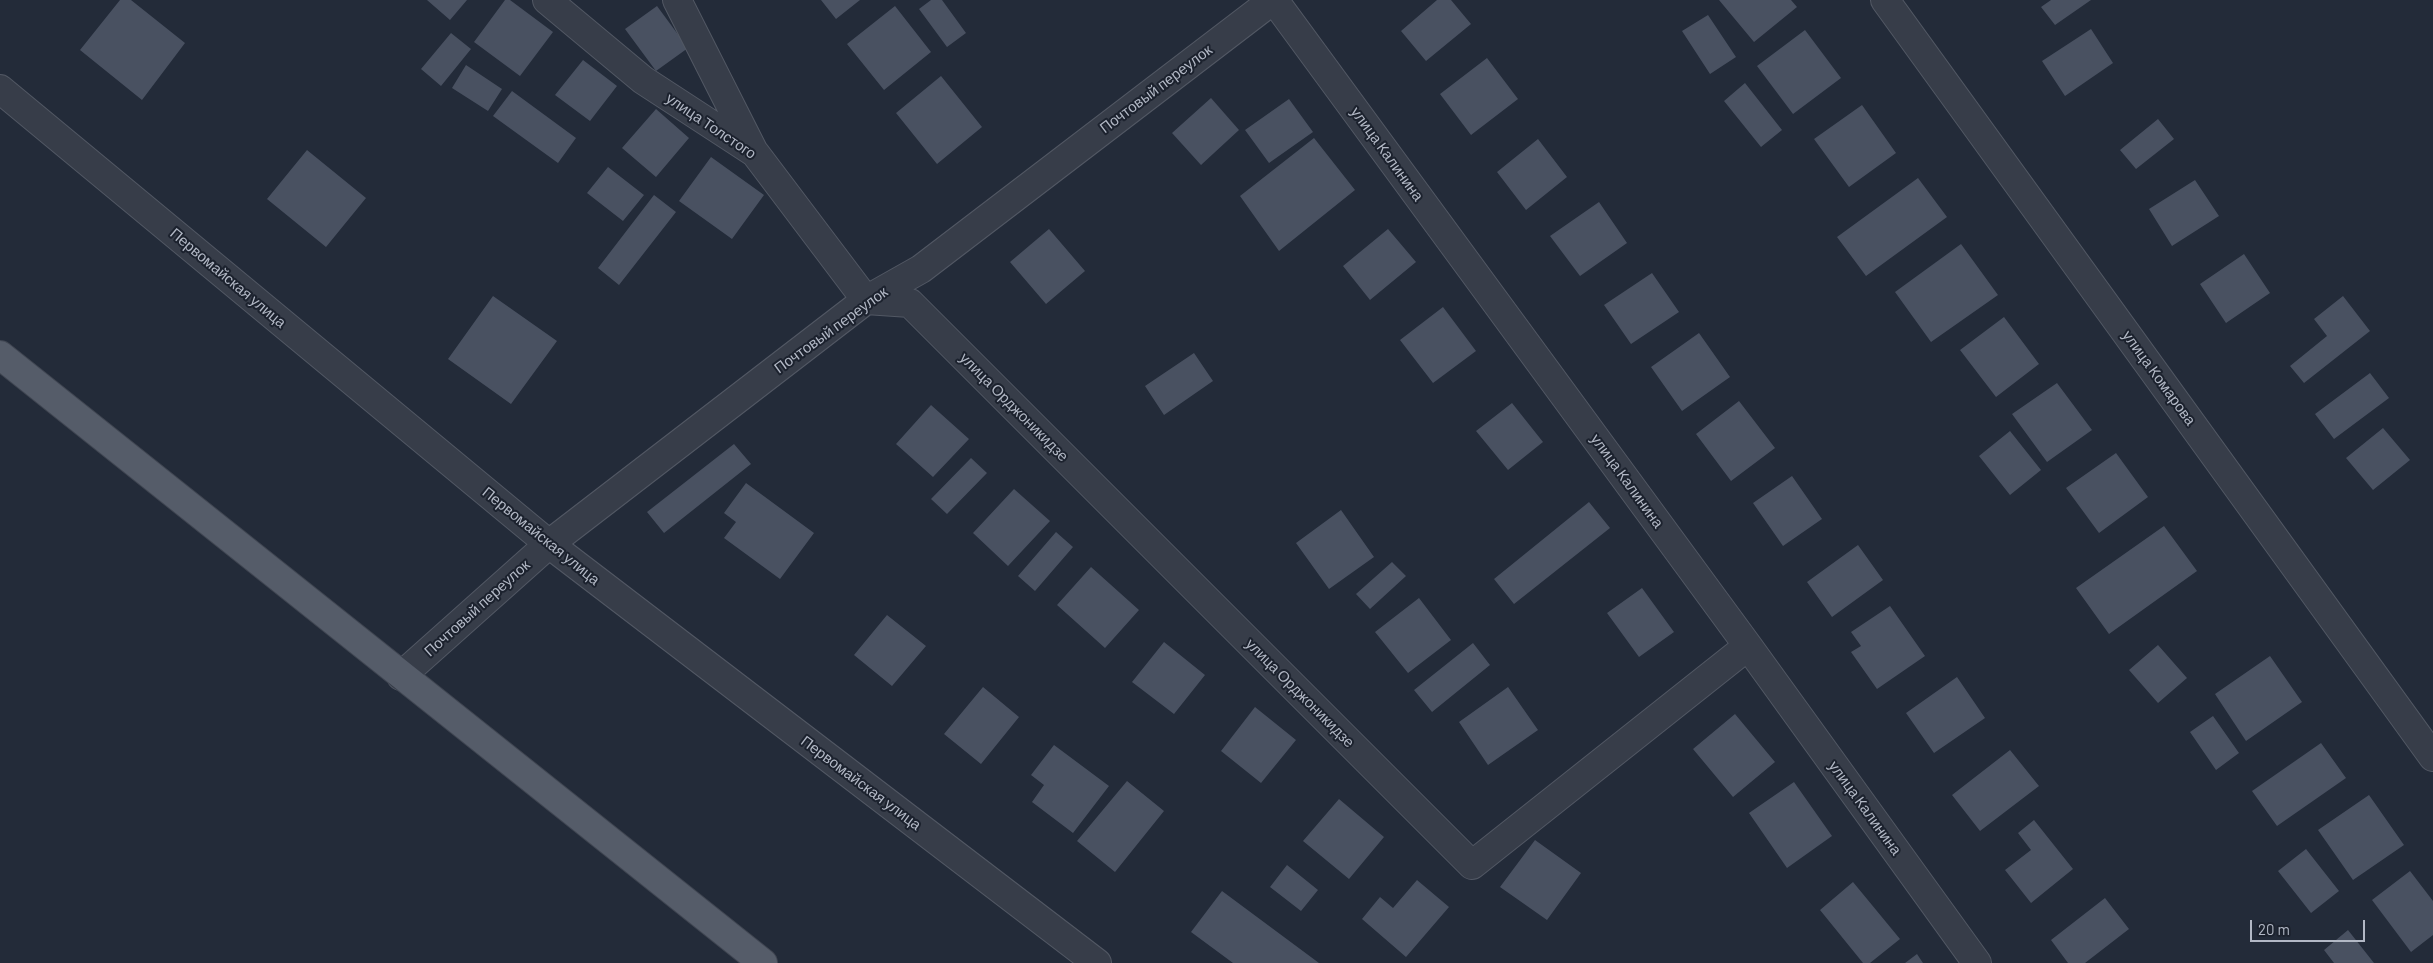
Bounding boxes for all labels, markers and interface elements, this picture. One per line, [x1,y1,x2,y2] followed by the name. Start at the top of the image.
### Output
[1096,41,1216,137] street label: Почтовый переулок
[662,89,760,163] street label: улица Толстого
[1347,104,1427,204] street label: улица Калинина
[166,224,290,332] street label: Первомайская улица
[771,283,891,377] street label: Почтовый переулок
[2119,327,2199,429] street label: улица Комарова
[956,349,1072,465] street label: улица Орджоникидзе
[1587,431,1667,531] street label: улица Калинина
[479,483,603,589] street label: Первомайская улица
[421,556,533,660] street label: Почтовый переулок
[1242,635,1358,751] street label: улица Орджоникидзе
[797,732,925,834] street label: Первомайская улица
[1825,758,1905,858] street label: улица Калинина
[2253,910,2368,942] scale bar
[2258,920,2290,938] text: 20 m

